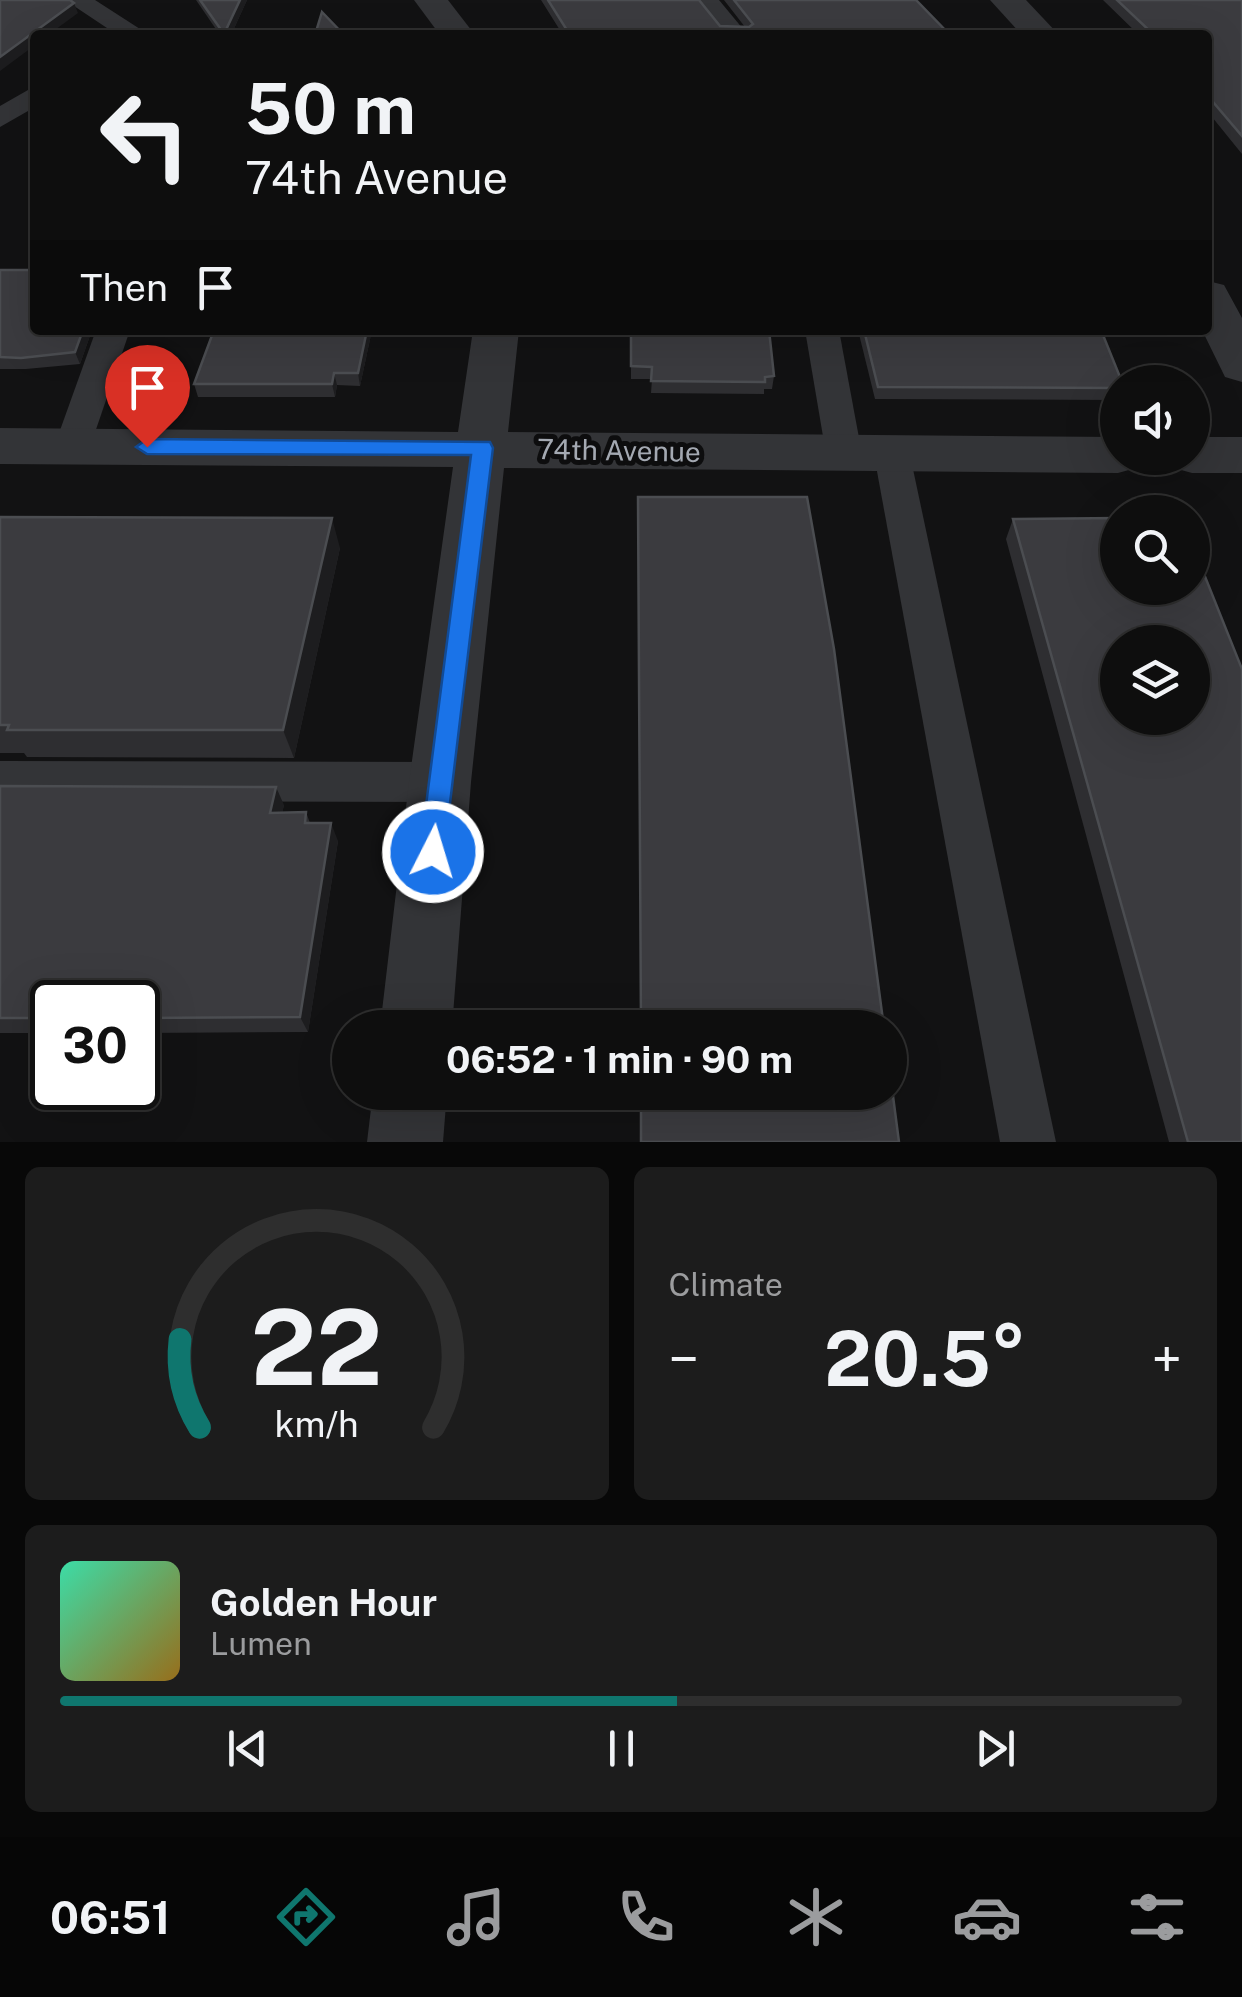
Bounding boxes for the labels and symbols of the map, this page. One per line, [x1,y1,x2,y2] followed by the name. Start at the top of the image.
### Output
[105,345,190,448] pin
[537,432,701,468] street label: 74th Avenue
[381,800,485,904] position arrow
[30,980,160,1110] speed limit sign: 30

